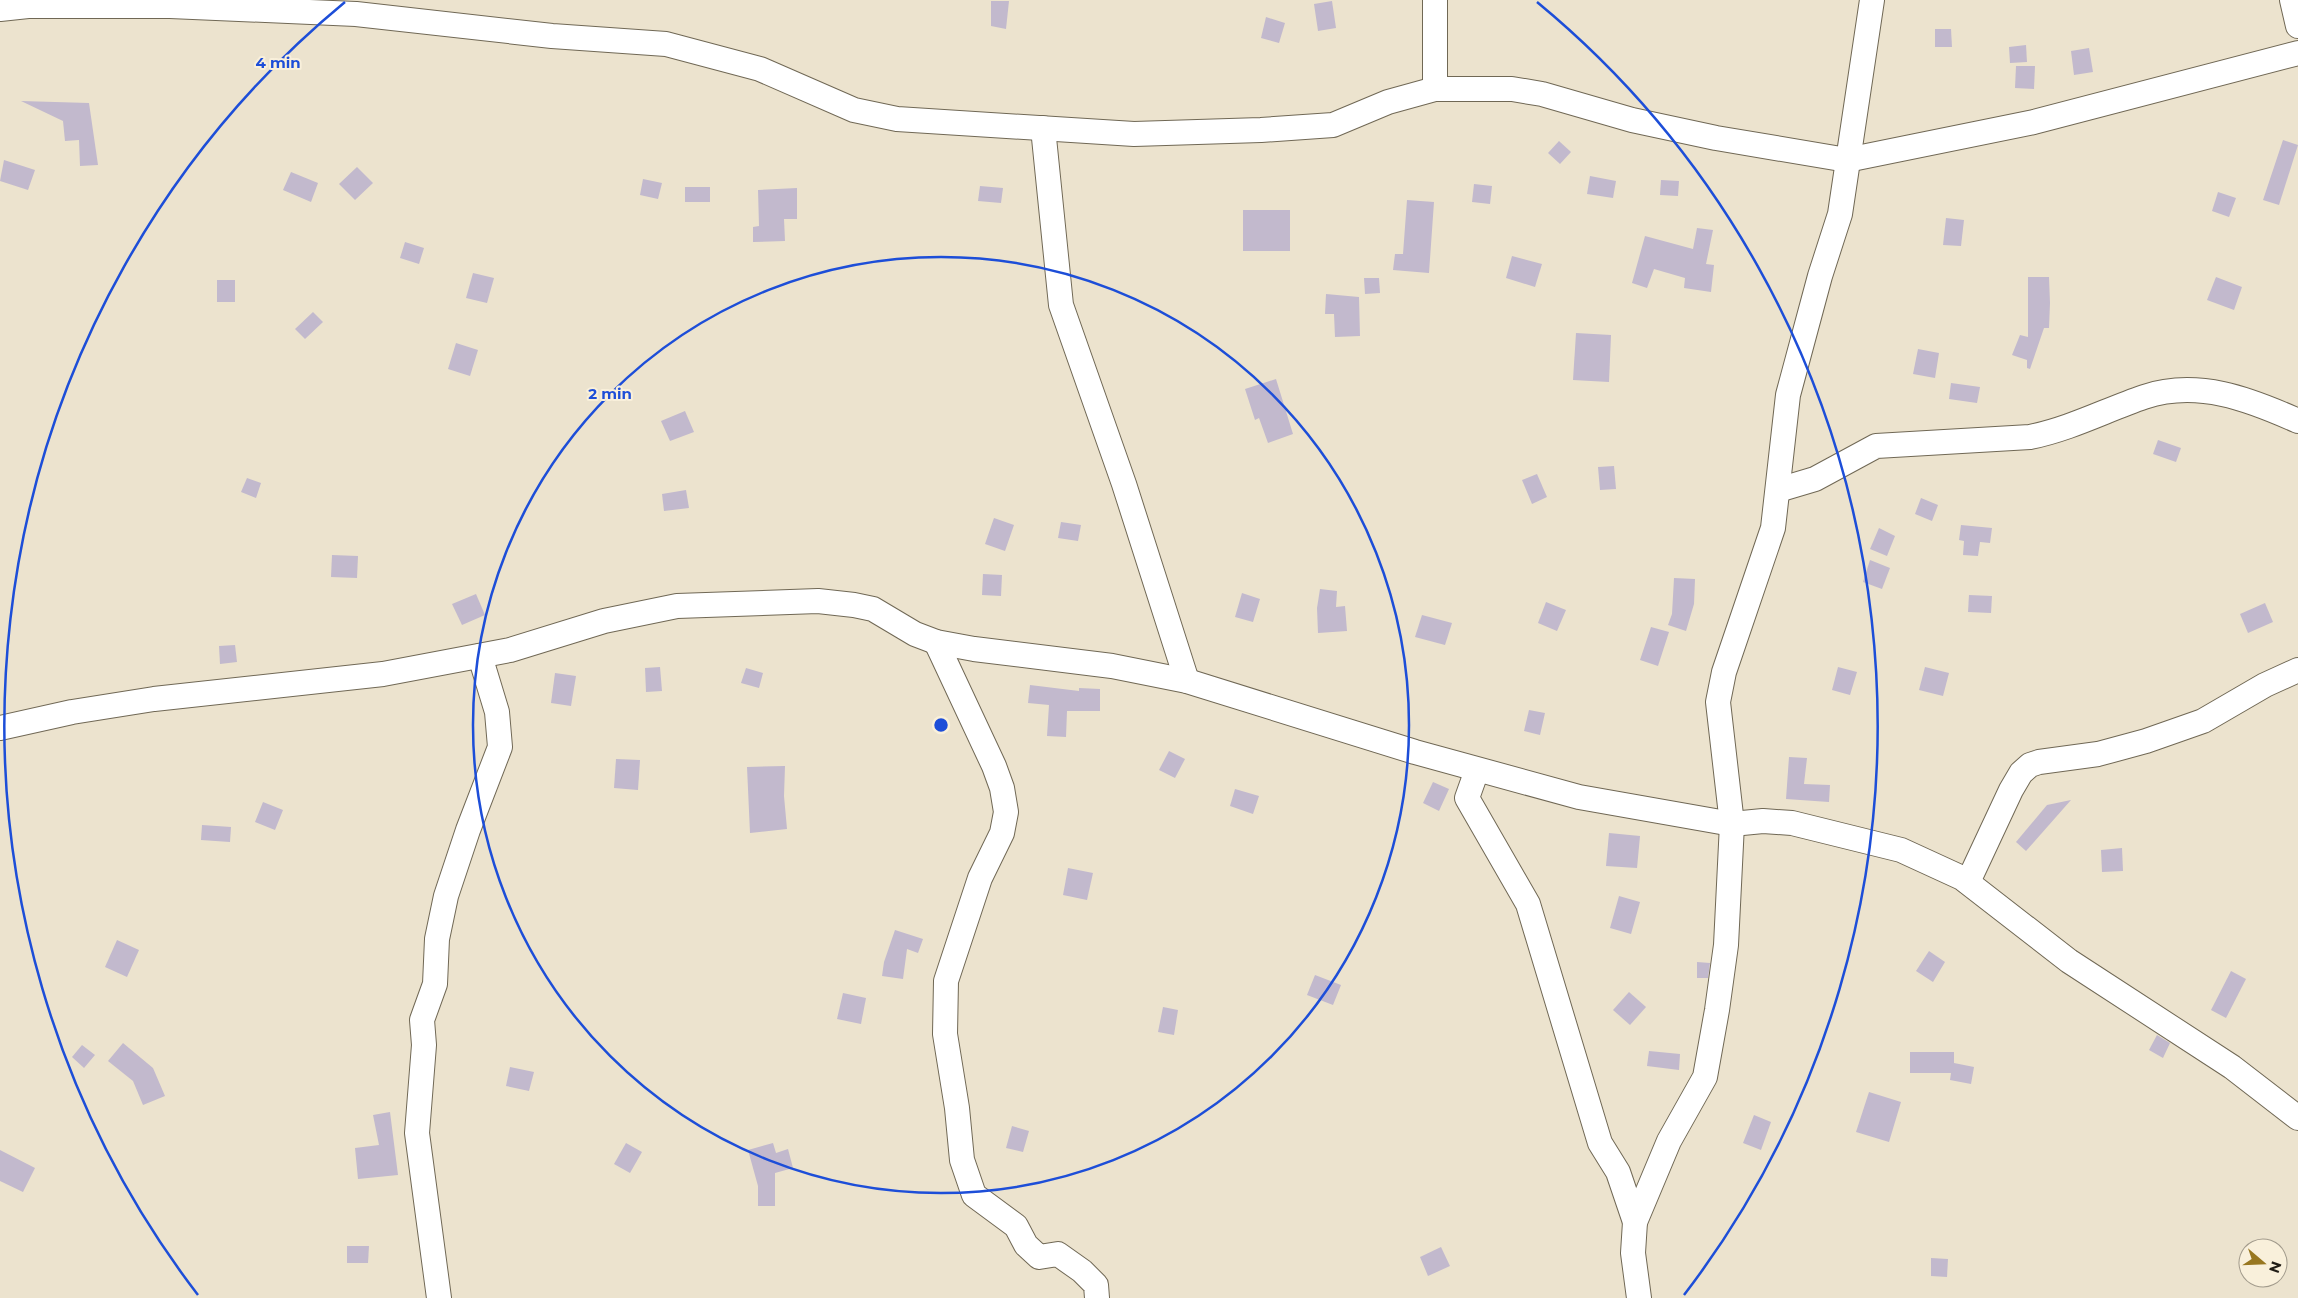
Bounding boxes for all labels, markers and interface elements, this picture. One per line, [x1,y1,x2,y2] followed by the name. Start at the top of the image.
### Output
[255,53,301,72] text: 4 min
[588,384,632,403] text: 2 min
[932,716,950,734] centre of rings
[2238,1238,2288,1288] north arrow
[2265,1259,2286,1276] text: N

